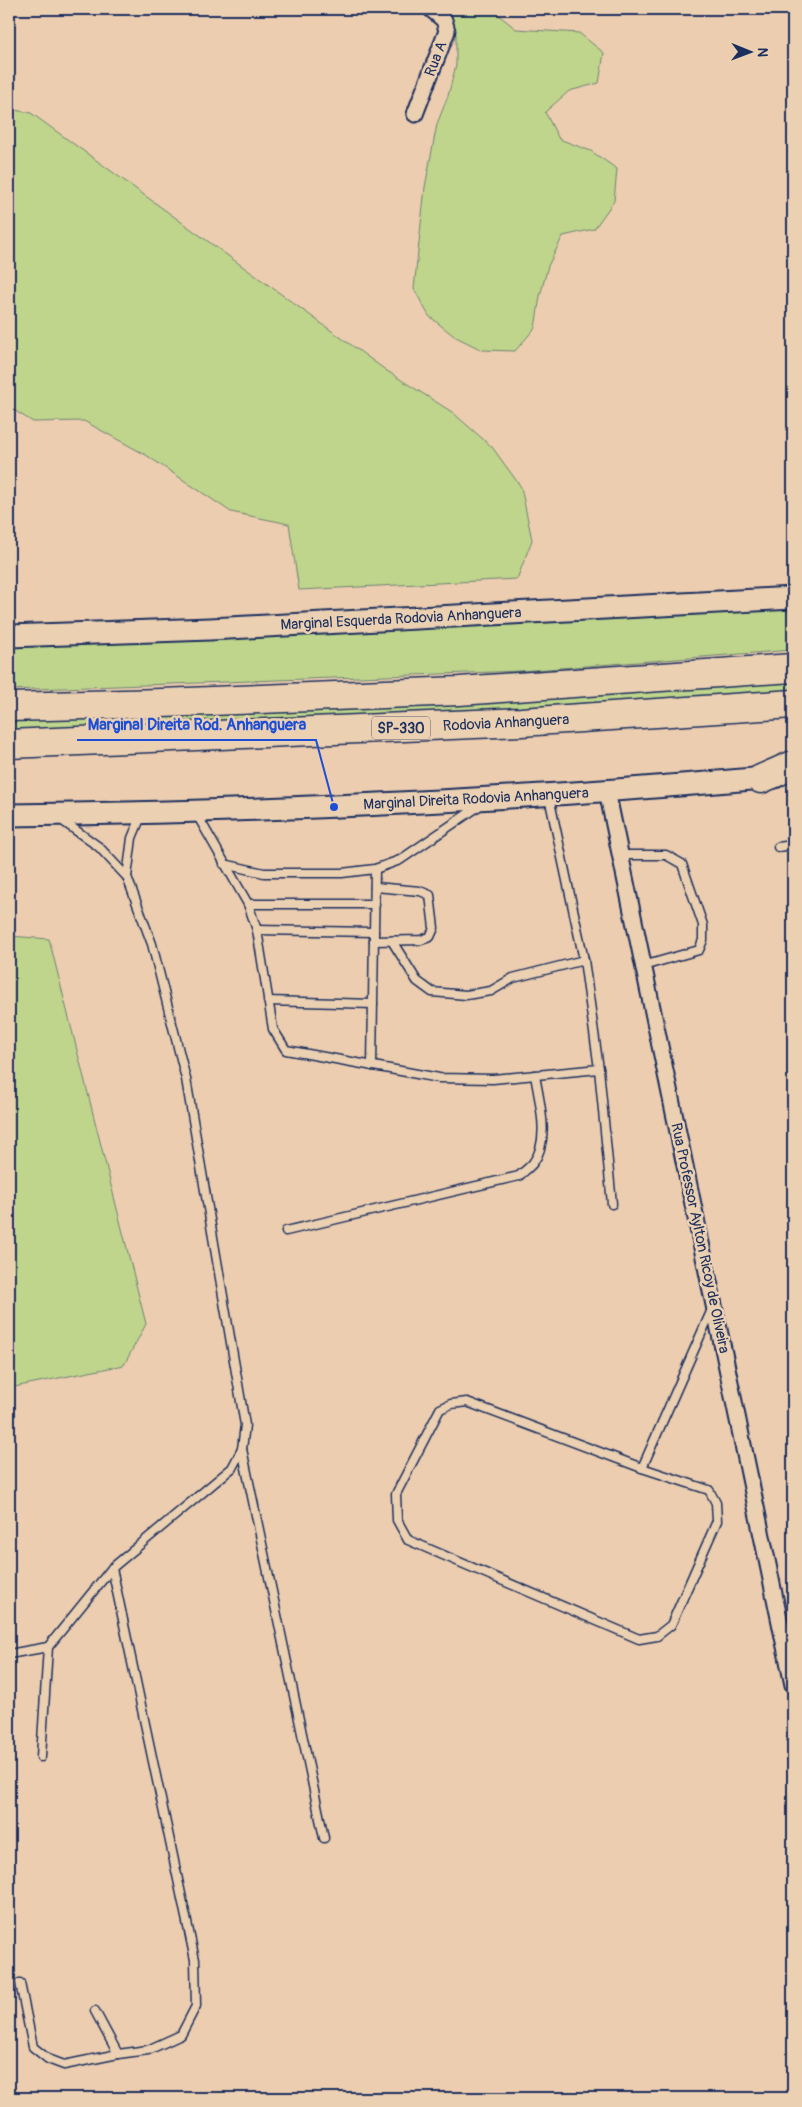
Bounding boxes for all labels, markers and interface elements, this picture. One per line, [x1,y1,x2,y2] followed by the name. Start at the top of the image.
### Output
[724,28,774,78] north arrow
[421,38,451,79] street label: Rua A
[754,47,771,57] text: N
[280,603,522,635] street label: Marginal Esquerda Rodovia Anhanguera
[77,709,316,740] callout: Marginal Direita Rod. Anhanguera
[442,710,570,736] street label: Rodovia Anhanguera
[88,715,307,735] text: Marginal Direita Rod. Anhanguera
[372,716,430,740] road number: SP-330
[363,784,589,814] street label: Marginal Direita Rodovia Anhanguera
[666,1121,734,1355] street label: Rua Professor Aylton Ricoy de Oliveira

